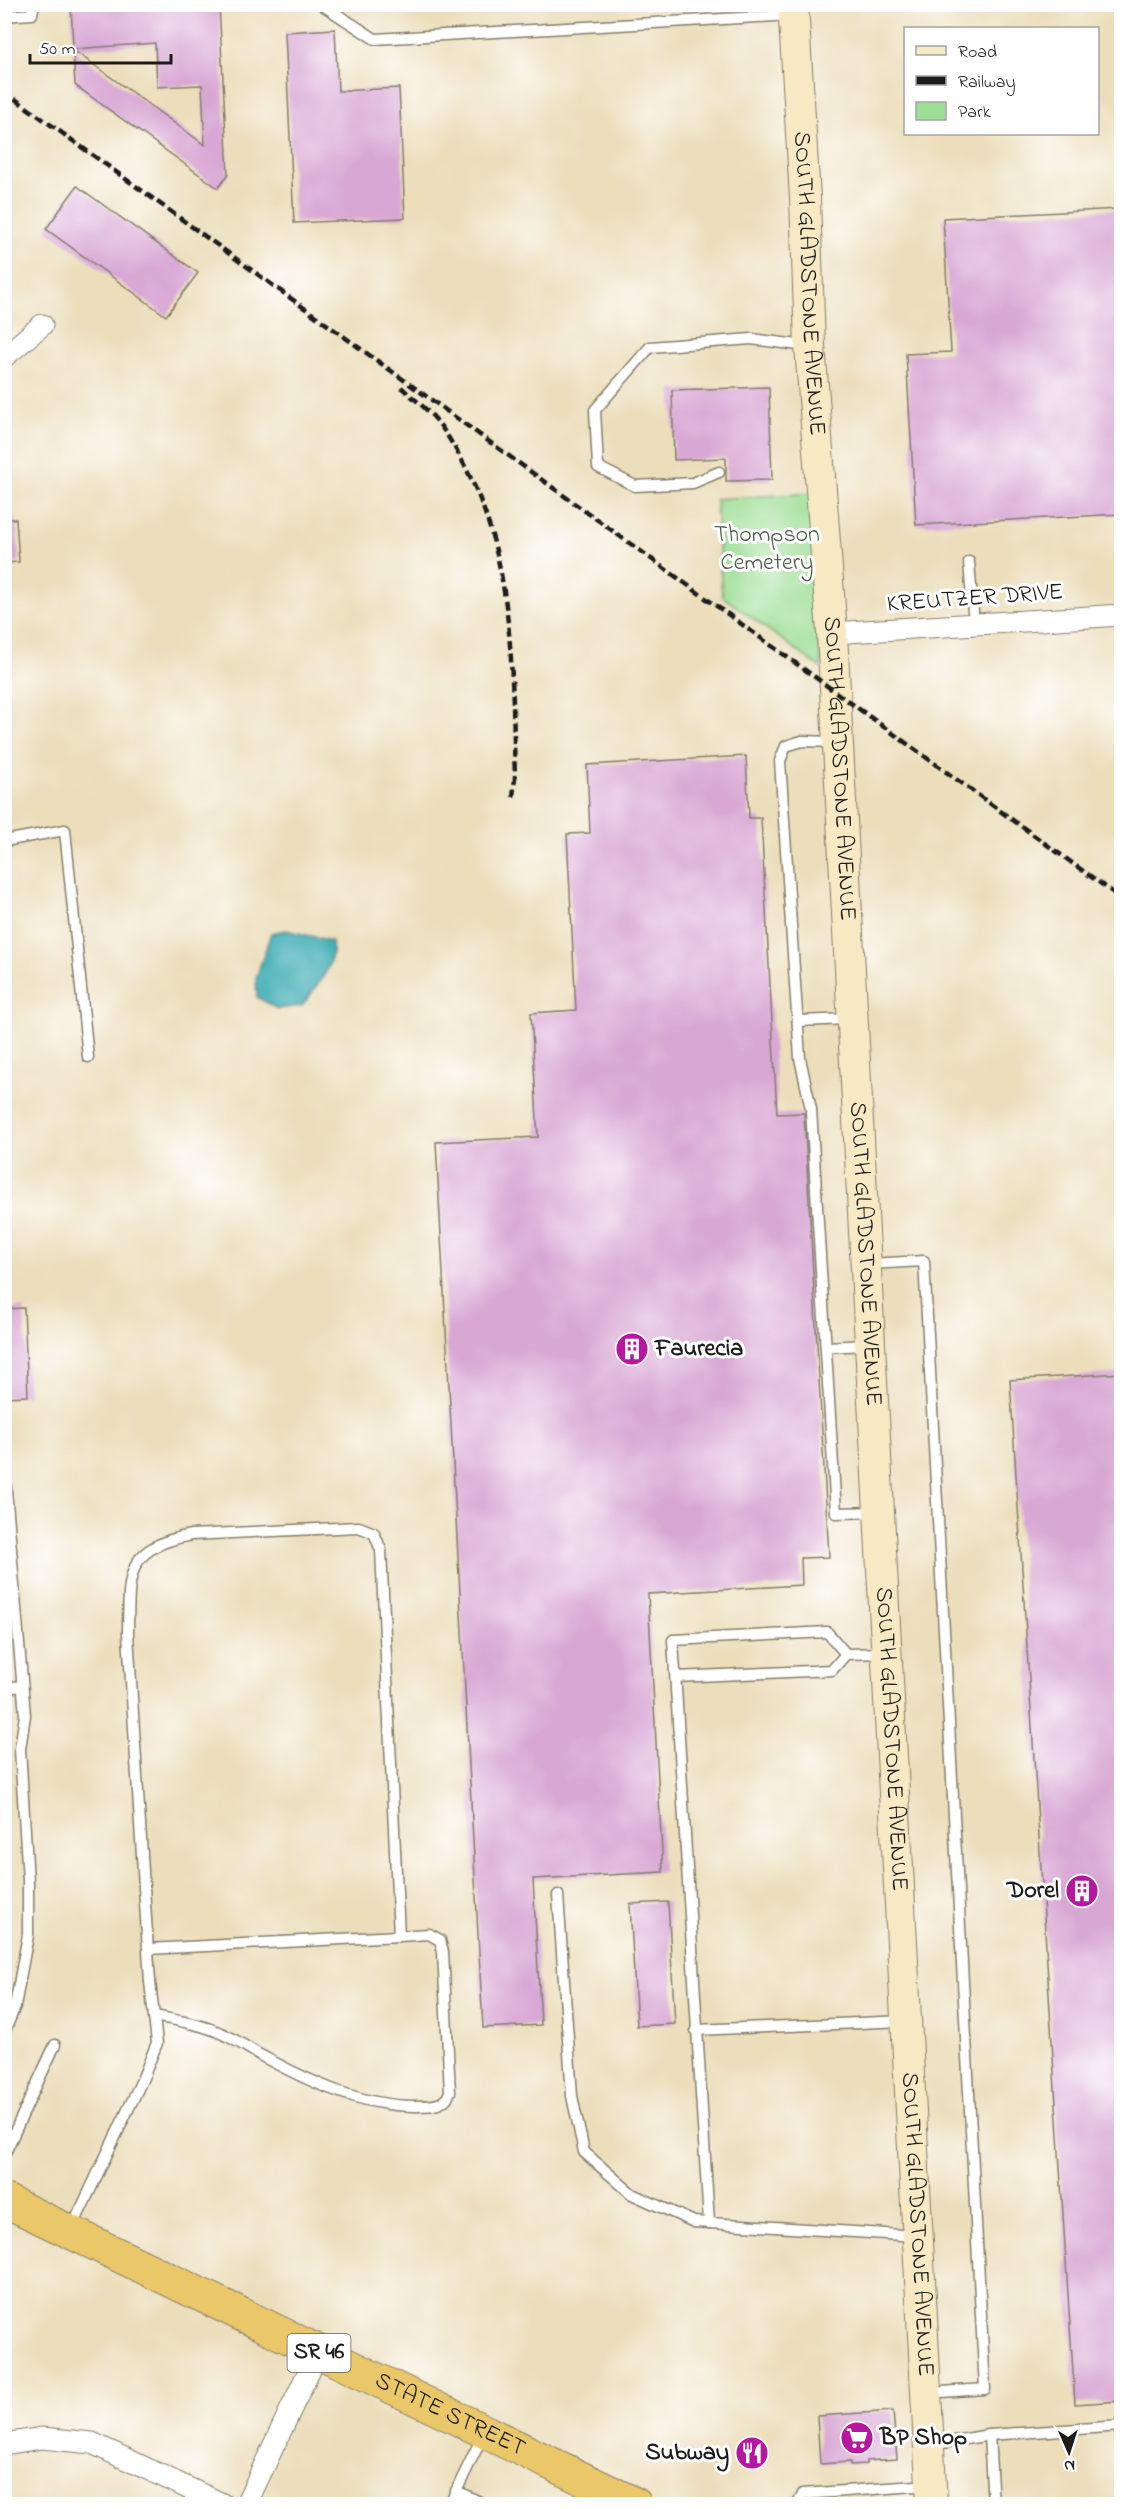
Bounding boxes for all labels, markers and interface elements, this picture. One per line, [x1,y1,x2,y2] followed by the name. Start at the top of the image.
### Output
[30,27,171,65] scale bar
[904,27,1099,135] legend
[39,37,76,63] text: 50 m
[958,40,997,66] text: Road
[958,70,1015,96] text: Railway
[958,100,991,126] text: Park
[783,130,834,437] street label: SOUTH GLADSTONE AVENUE
[714,518,820,582] park label: Thompson Cemetery
[886,575,1064,623] street label: KREUTZER DRIVE
[813,615,865,922] street label: SOUTH GLADSTONE AVENUE
[840,1101,891,1407] street label: SOUTH GLADSTONE AVENUE
[614,1331,650,1367] building icon: Faurecia
[654,1332,743,1367] place label: Faurecia
[866,1586,917,1892] street label: SOUTH GLADSTONE AVENUE
[1064,1873,1100,1909] building icon: Dorel
[1006,1874,1059,1909] place label: Dorel
[891,2071,943,2378] street label: SOUTH GLADSTONE AVENUE
[288,2334,350,2372] road number: SR 46
[369,2364,531,2466] street label: STATE STREET
[839,2420,875,2456] supermarket icon: BP Shop
[879,2421,967,2456] place label: BP Shop
[1039,2422,1099,2482] north arrow
[734,2435,770,2471] restaurant icon: Subway
[645,2436,729,2472] place label: Subway
[1063,2453,1076,2477] text: N

